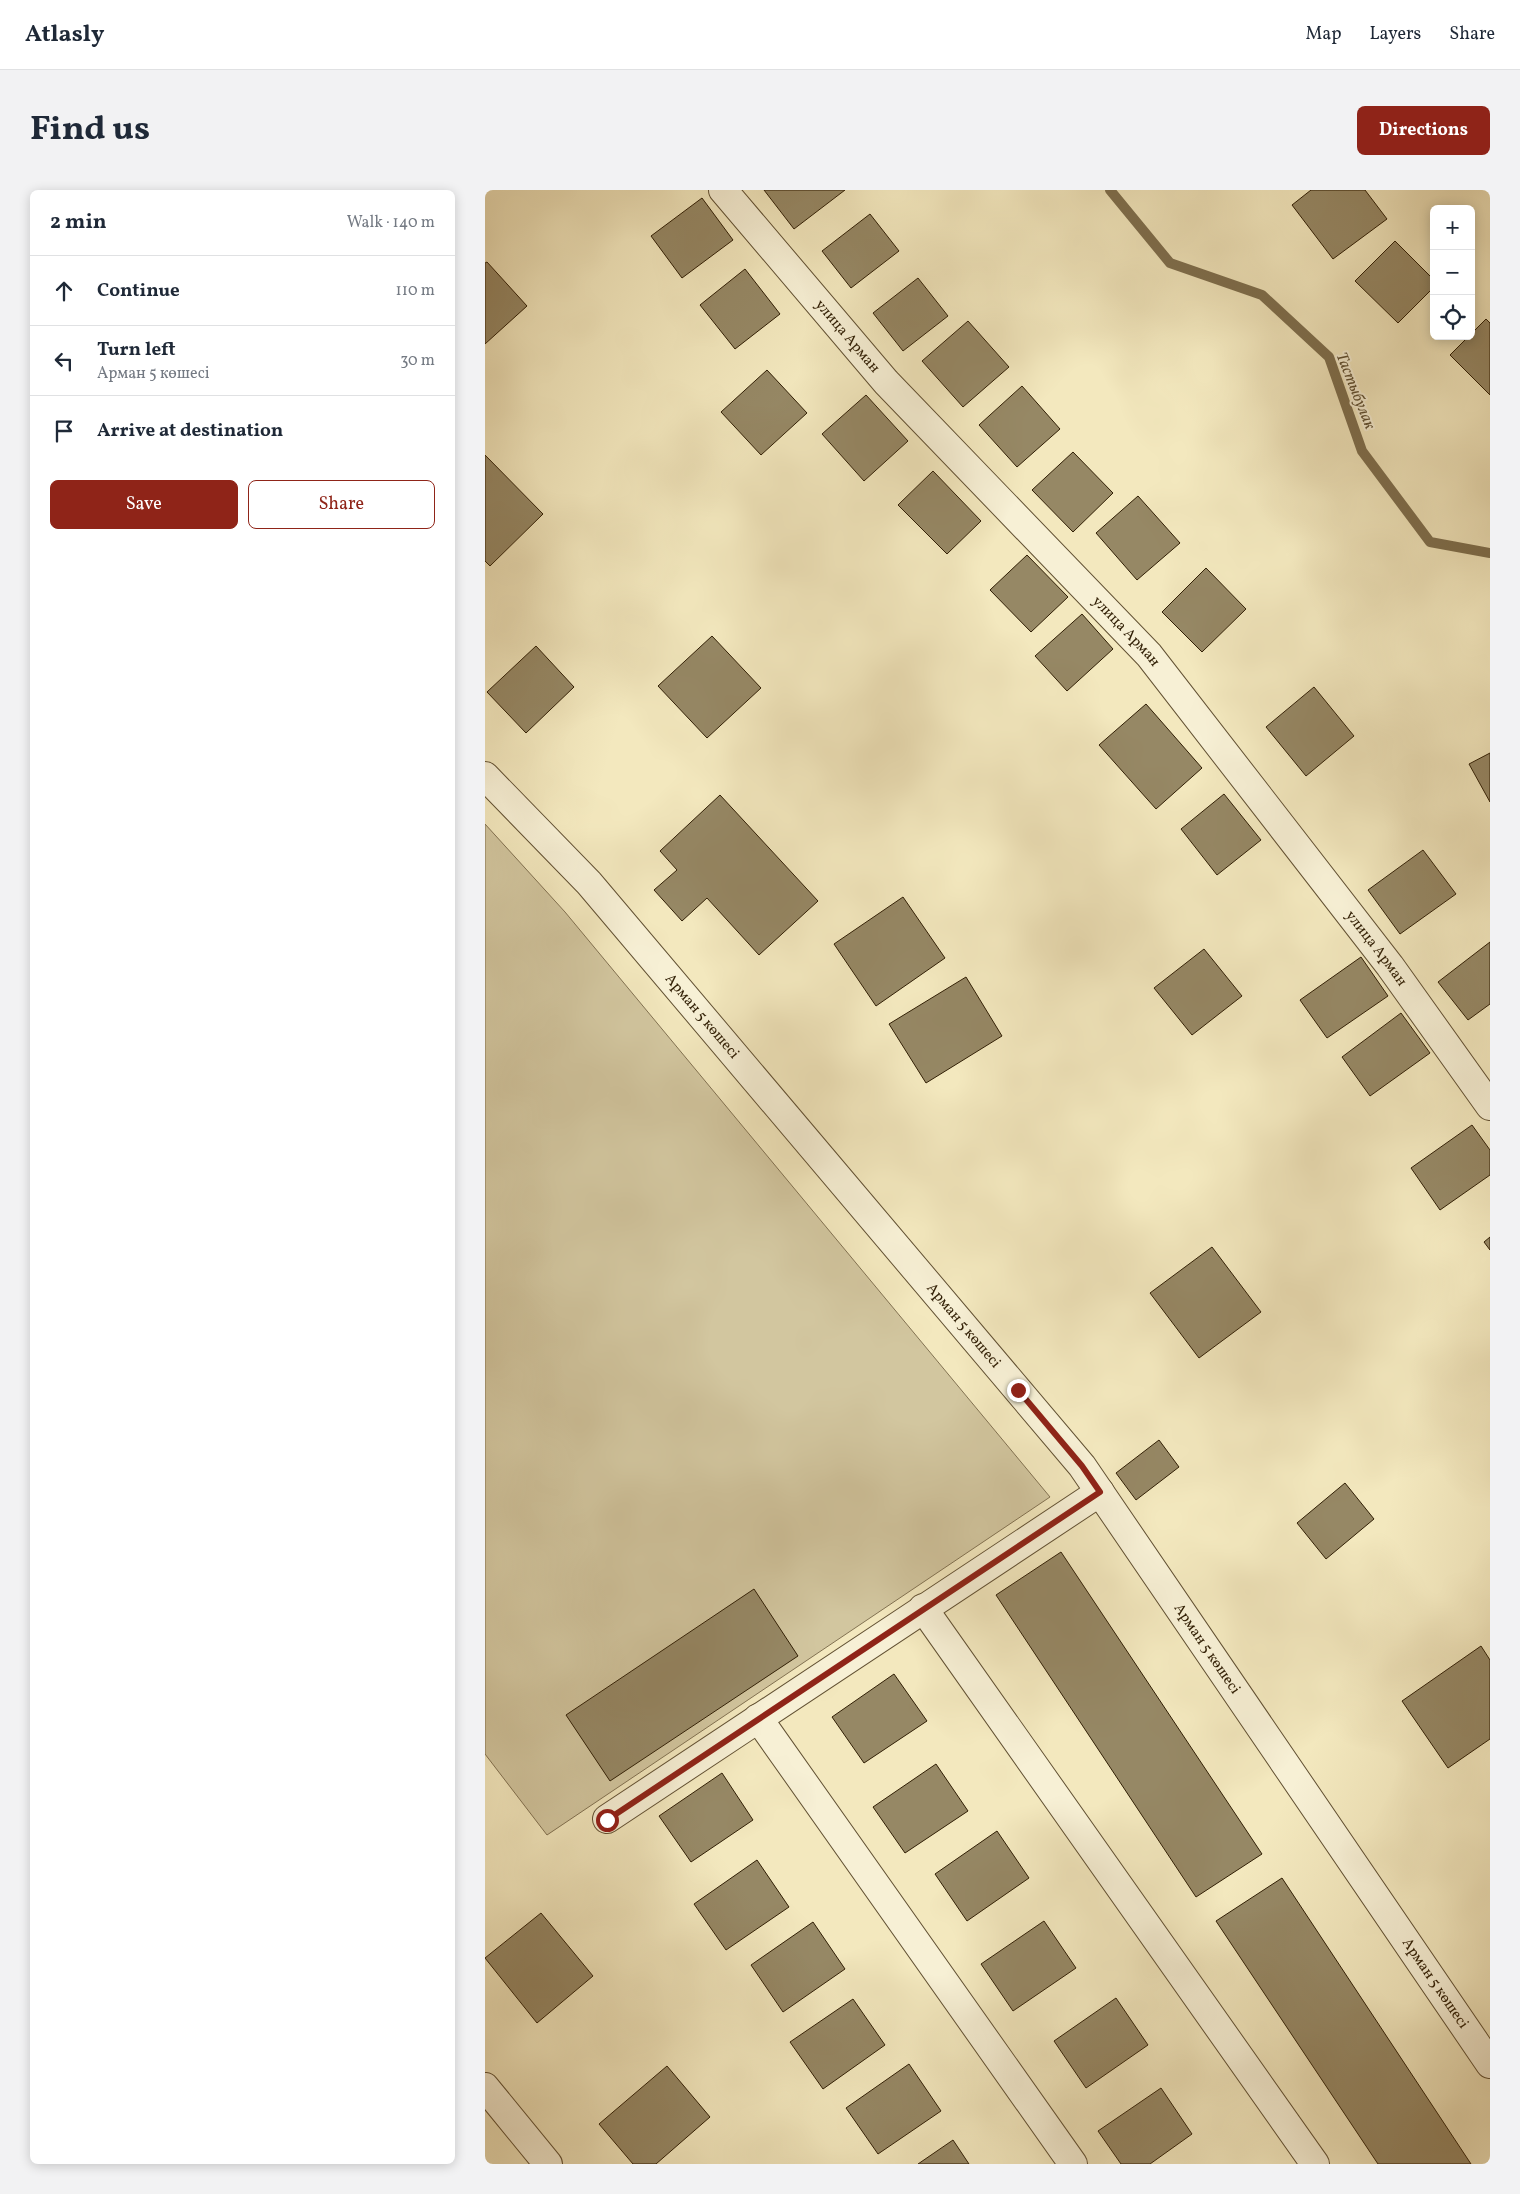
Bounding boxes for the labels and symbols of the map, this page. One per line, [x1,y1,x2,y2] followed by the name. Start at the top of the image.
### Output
[810,295,885,378] street label: улица Арман
[1330,349,1380,433] water label: Тастыбулак
[1087,591,1165,671] street label: улица Арман
[1340,906,1412,991] street label: улица Арман
[660,969,744,1064] street label: Арман 5 көшесі
[921,1279,1006,1373] street label: Арман 5 көшесі
[1007,1379,1030,1402] route end
[1168,1599,1245,1698] street label: Арман 5 көшесі
[596,1809,619,1832] route start
[1397,1934,1473,2033] street label: Арман 5 көшесі

